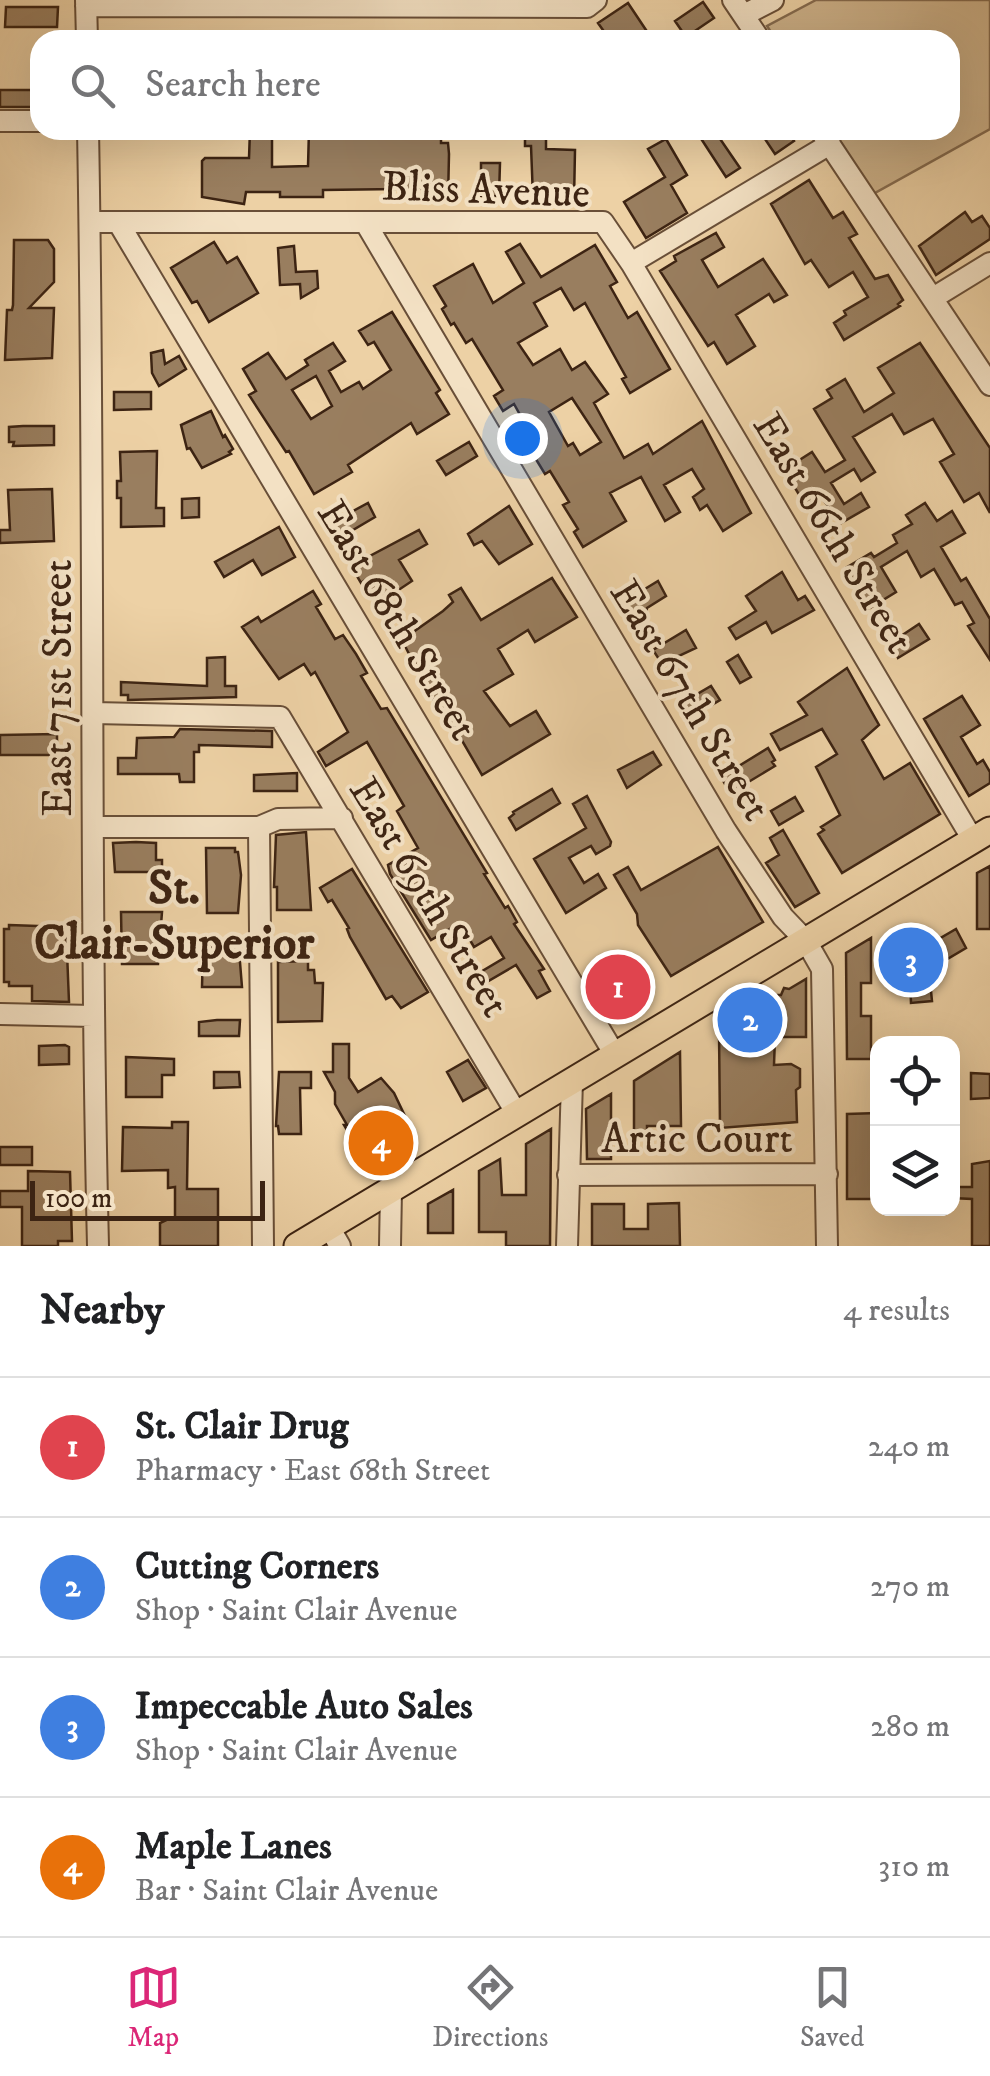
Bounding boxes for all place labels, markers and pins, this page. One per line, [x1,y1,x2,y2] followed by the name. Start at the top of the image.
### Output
[878,922,944,998] pin: 3
[586,950,650,1024] pin: 1
[718,982,782,1058] pin: 2
[348,1106,414,1180] pin: 4

